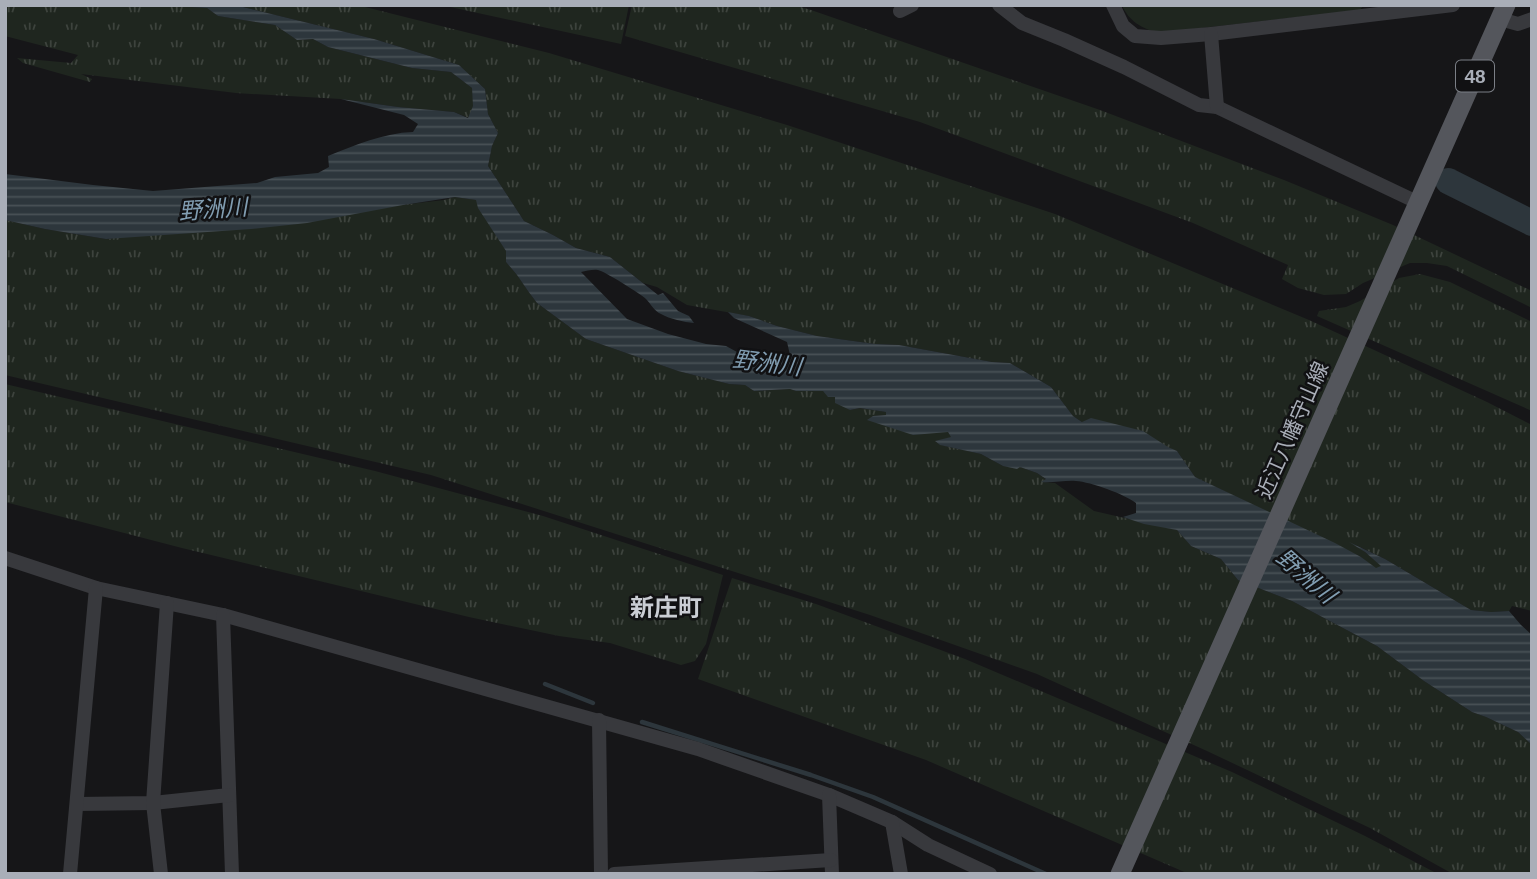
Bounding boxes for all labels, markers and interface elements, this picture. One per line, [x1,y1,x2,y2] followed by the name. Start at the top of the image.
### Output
[1456,60,1494,92] road number: 48
[178,193,251,224] water label: 野洲川
[731,346,806,380] water label: 野洲川
[1252,358,1332,502] street label: 近江八幡守山線
[1271,544,1343,610] water label: 野洲川
[630,594,702,621] district label: 新庄町

